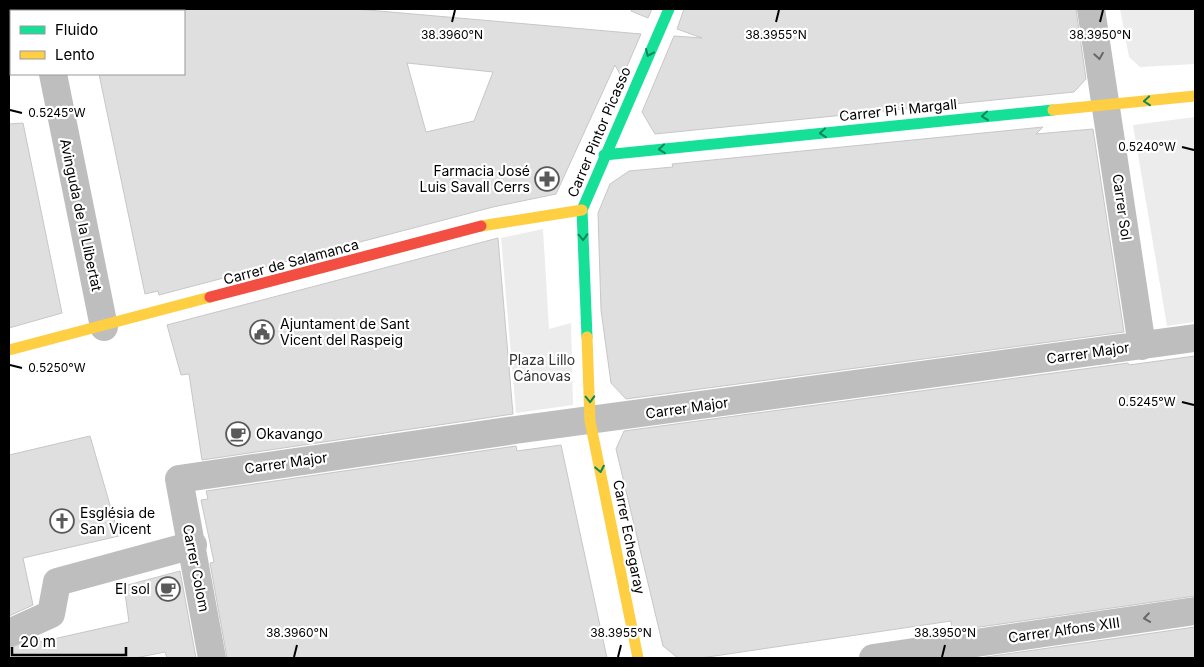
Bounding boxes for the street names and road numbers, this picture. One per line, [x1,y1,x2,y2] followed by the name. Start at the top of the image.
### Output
[563,64,634,200] street label: Carrer Pintor Picasso
[838,95,958,124] street label: Carrer Pi i Margall
[57,137,106,293] street label: Avinguda de la Llibertat
[1109,173,1136,241] street label: Carrer Sol
[221,235,360,288] street label: Carrer de Salamanca
[1045,338,1130,367] street label: Carrer Major
[644,393,729,422] street label: Carrer Major
[243,448,328,477] street label: Carrer Major
[610,478,649,596] street label: Carrer Echegaray
[180,523,213,613] street label: Carrer Colom
[1007,613,1121,646] street label: Carrer Alfons XIII

